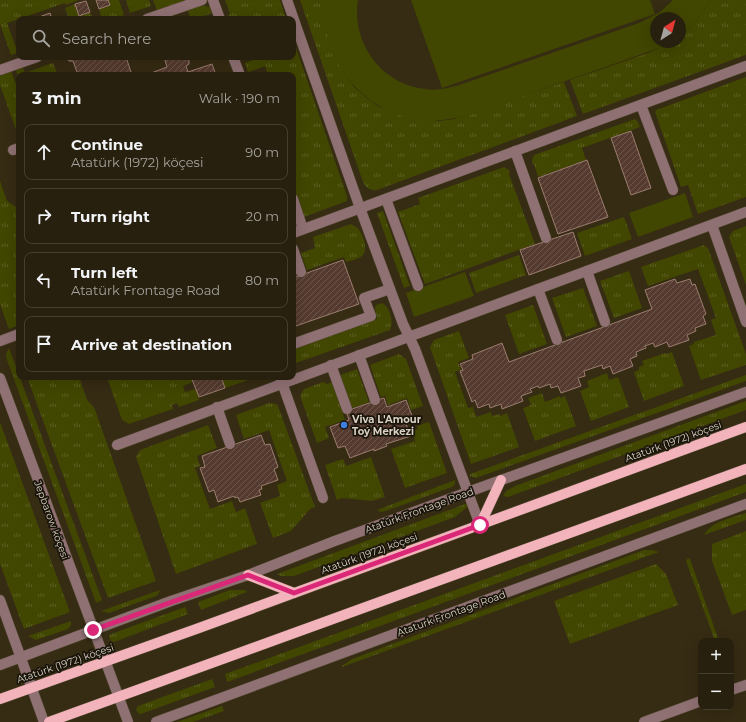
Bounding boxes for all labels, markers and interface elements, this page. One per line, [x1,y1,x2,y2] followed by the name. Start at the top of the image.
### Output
[650,12,686,48] north arrow
[16,16,296,60] search box
[30,27,52,49] icon: search
[62,29,151,48] text: Search here
[32,88,82,108] text: 3 min
[199,90,280,106] text: Walk · 190 m
[71,135,143,154] text: Continue
[33,141,55,163] icon: ahead
[245,144,279,160] text: 90 m
[71,154,203,170] text: Atatürk (1972) köçesi
[33,205,55,227] icon: right
[71,207,150,226] text: Turn right
[246,208,279,224] text: 20 m
[71,263,138,282] text: Turn left
[33,269,55,291] icon: left
[245,272,279,288] text: 80 m
[71,282,220,298] text: Atatürk Frontage Road
[33,333,55,355] icon: arrive
[71,335,232,354] text: Arrive at destination
[351,413,422,438] place label: Viva L'Amour Toý Merkezi
[623,418,723,465] street label: Atatürk (1972) köçesi
[339,420,349,430] marker: Viva L'Amour Toý Merkezi
[31,478,72,561] street label: Jepbarow köçesi
[363,485,475,536] street label: Atatürk Frontage Road
[471,516,489,534] route start
[319,530,419,577] street label: Atatürk (1972) köçesi
[395,588,507,639] street label: Ataturk Frontage Road
[84,621,102,639] route end
[698,638,734,710] map controls
[698,638,734,674] button: +
[15,641,115,686] street label: Atatürk (1972) köçesi
[698,674,734,710] button: −

